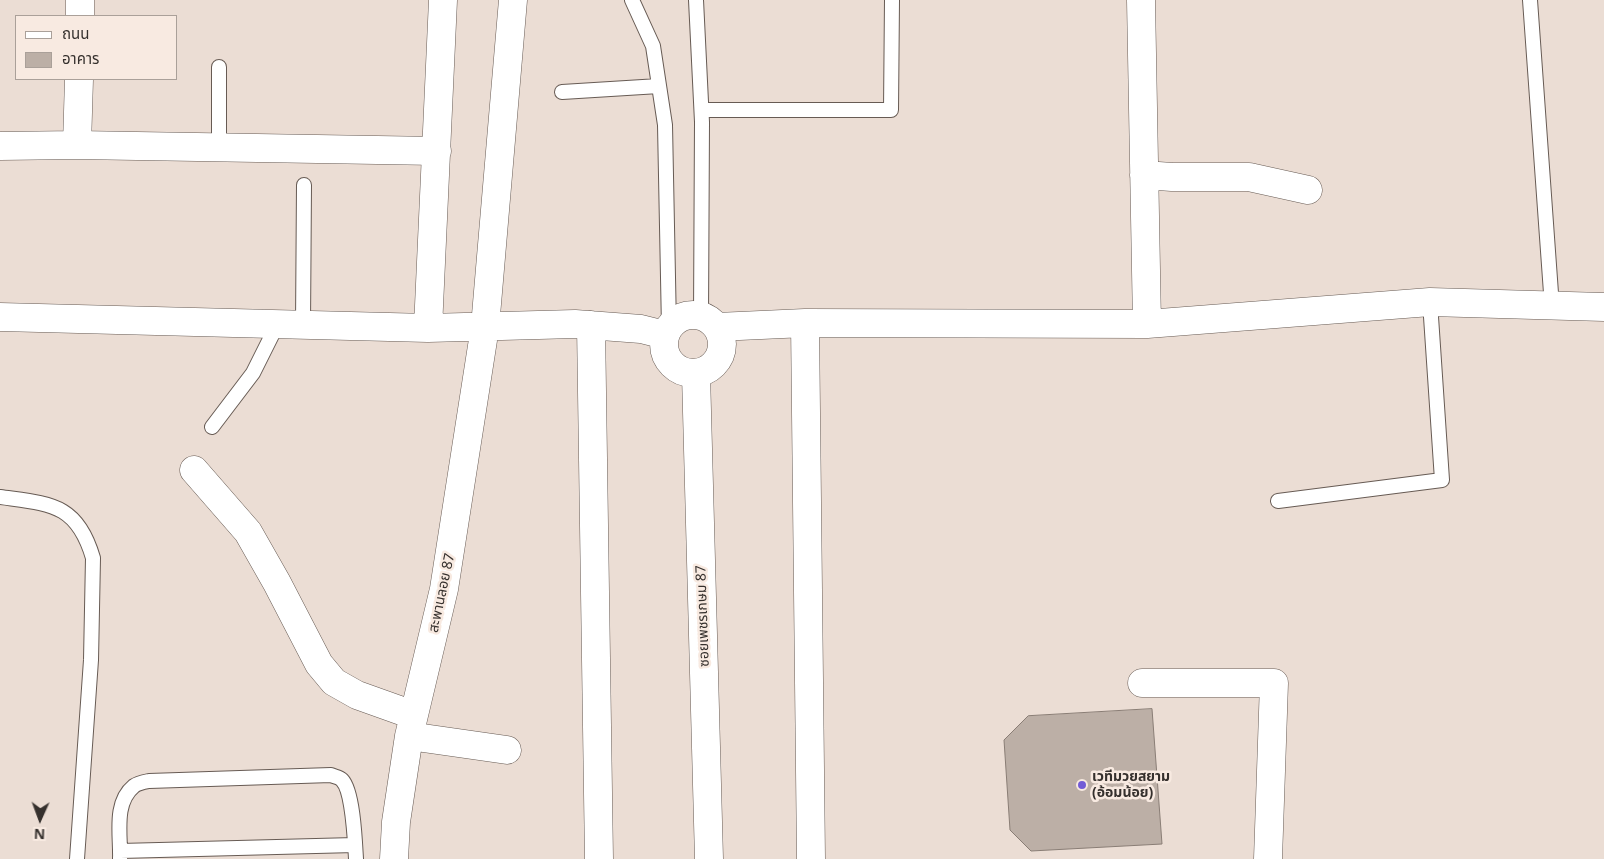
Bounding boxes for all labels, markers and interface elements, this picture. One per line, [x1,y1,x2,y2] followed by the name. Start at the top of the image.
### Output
[15,15,178,80] legend
[62,23,89,43] text: ถนน
[62,48,99,68] text: อาคาร
[425,552,459,634] street label: สะพานลอย 87
[693,565,713,667] street label: ซอยเพชรเกษม 87
[1092,769,1170,802] place label: เวทีมวยสยาม (อ้อมน้อย)
[1076,779,1088,791] marker: เวทีมวยสยาม (อ้อมน้อย)
[15,794,65,844] north arrow
[33,825,45,844] text: N

